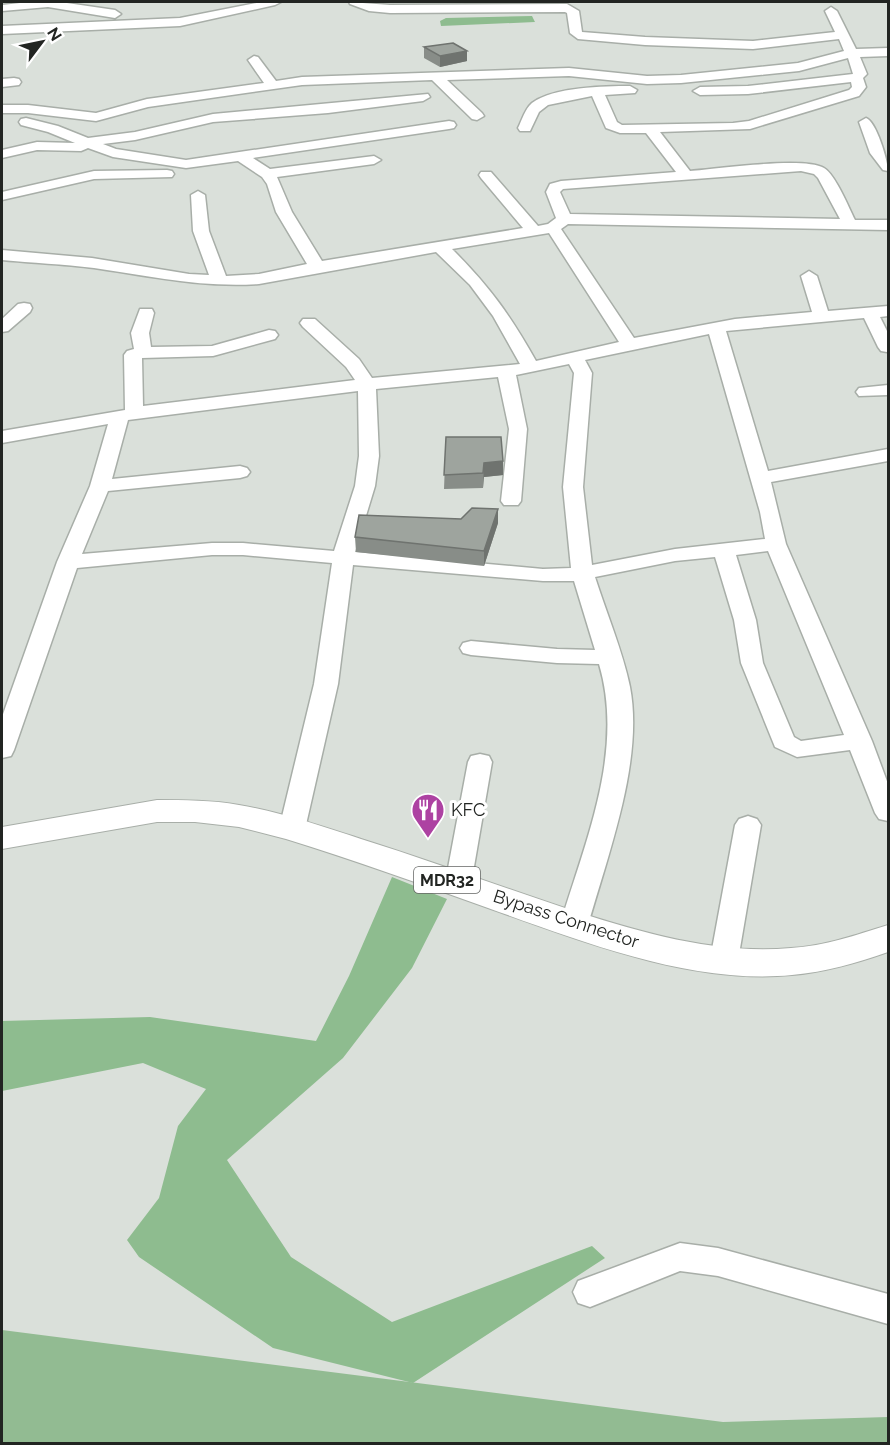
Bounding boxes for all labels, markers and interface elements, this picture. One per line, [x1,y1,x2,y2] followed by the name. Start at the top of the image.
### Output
[12,12,72,72] north arrow
[43,24,66,45] text: N
[410,792,446,839] restaurant icon: KFC
[451,799,485,820] place label: KFC
[414,867,480,893] road number: MDR32
[491,885,642,952] street label: Bypass Connector

